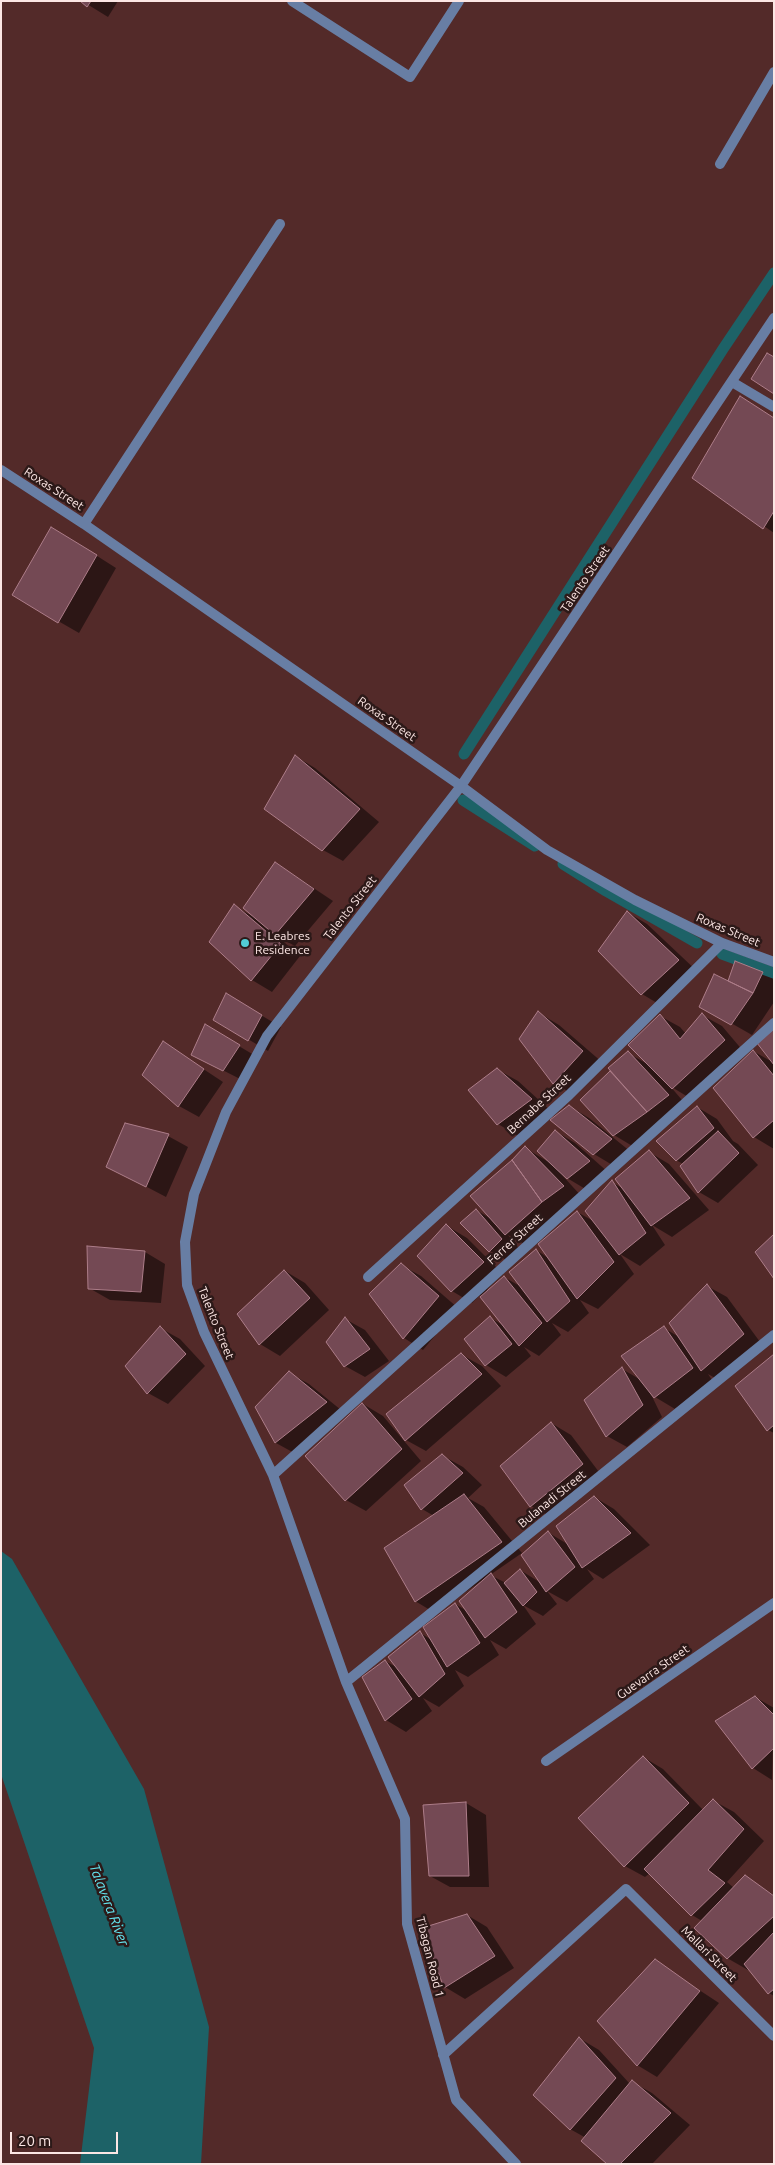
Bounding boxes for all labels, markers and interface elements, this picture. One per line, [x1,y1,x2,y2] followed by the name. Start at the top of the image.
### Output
[22,464,86,514] street label: Roxas Street
[558,543,612,615] street label: Talento Street
[355,694,419,744] street label: Roxas Street
[321,873,379,943] street label: Talento Street
[694,910,762,950] street label: Roxas Street
[255,929,310,957] place label: E. Leabres Residence
[239,937,251,949] marker: E. Leabres Residence
[504,1071,574,1137] street label: Bernabe Street
[484,1210,546,1268] street label: Ferrer Street
[195,1285,237,1361] street label: Talento Street
[515,1467,589,1531] street label: Bulanadi Street
[614,1642,692,1702] street label: Guevarra Street
[86,1862,132,1948] water label: Talavera River
[413,1915,447,1999] street label: Tibagan Road 1
[678,1923,740,1985] street label: Mallari Street
[12,2122,120,2154] scale bar
[18,2132,51,2149] text: 20 m

